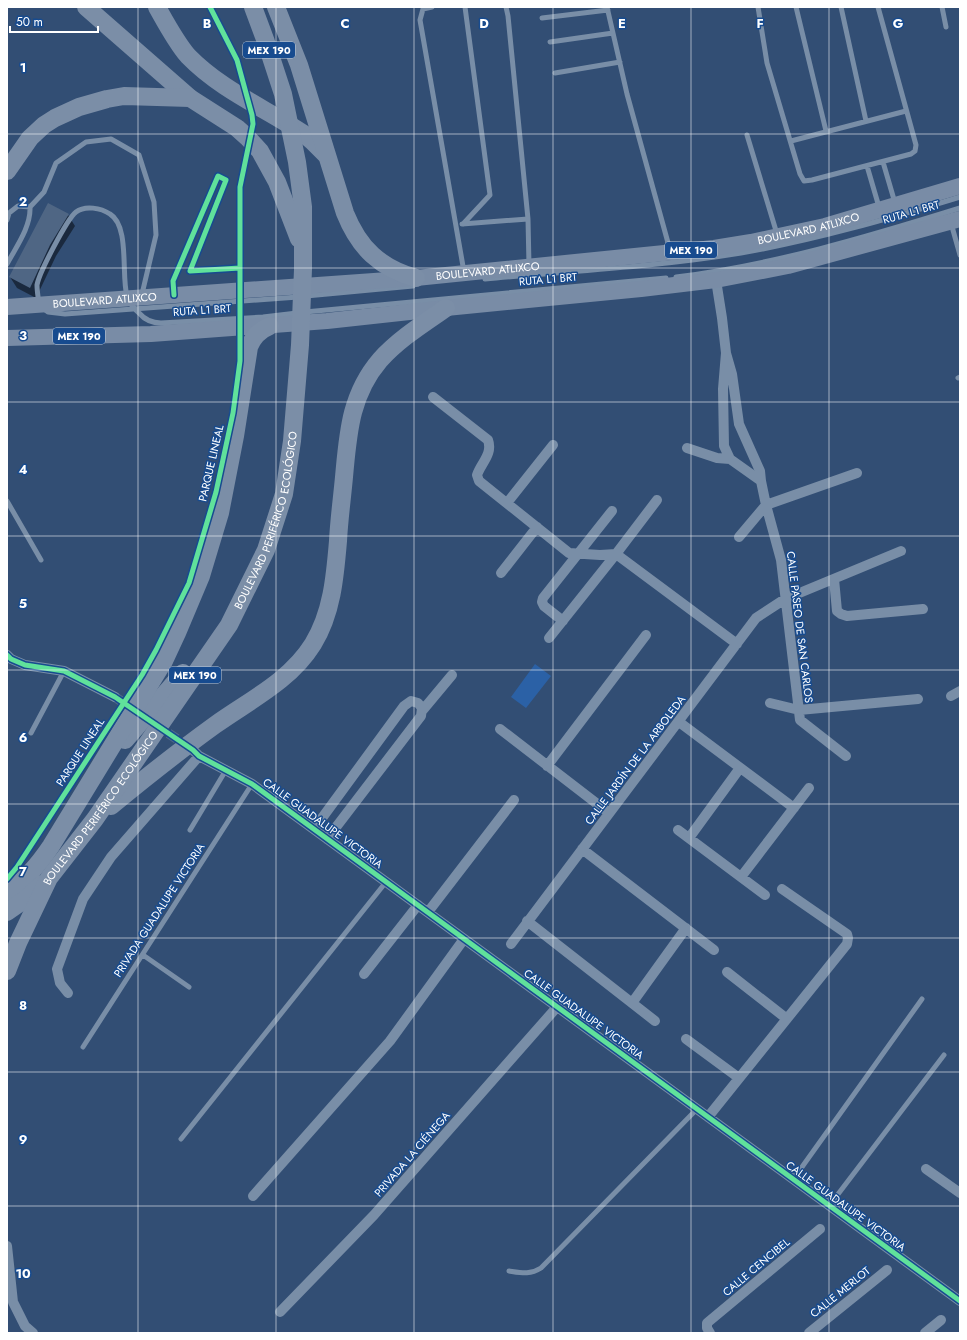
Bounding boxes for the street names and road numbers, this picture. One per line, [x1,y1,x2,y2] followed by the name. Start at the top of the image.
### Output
[243,42,295,58] road number: MEX 190
[881,196,941,228] street label: RUTA L1 BRT
[756,208,861,248] street label: BOULEVARD ATLIXCO
[665,242,717,258] road number: MEX 190
[435,258,541,284] street label: BOULEVARD ATLIXCO
[518,268,578,290] street label: RUTA L1 BRT
[52,288,158,312] street label: BOULEVARD ATLIXCO
[172,300,232,320] street label: RUTA L1 BRT
[53,328,105,344] road number: MEX 190
[194,423,228,503] street label: PARQUE LINEAL
[230,430,301,612] street label: BOULEVARD PERIFÉRICO ECOLÓGICO
[783,550,817,704] street label: CALLE PASEO DE SAN CARLOS
[169,667,221,683] road number: MEX 190
[581,691,689,828] street label: CALLE JARDÍN DE LA ARBOLEDA
[52,715,108,789] street label: PARQUE LINEAL
[39,727,162,888] street label: BOULEVARD PERIFÉRICO ECOLÓGICO
[260,774,387,872] street label: CALLE GUADALUPE VICTORIA
[110,839,209,980] street label: PRIVADA GUADALUPE VICTORIA
[521,965,648,1063] street label: CALLE GUADALUPE VICTORIA
[370,1107,454,1200] street label: PRIVADA LA CIÉNEGA
[783,1157,910,1255] street label: CALLE GUADALUPE VICTORIA
[719,1234,793,1300] street label: CALLE CENCIBEL
[807,1263,873,1321] street label: CALLE MERLOT

